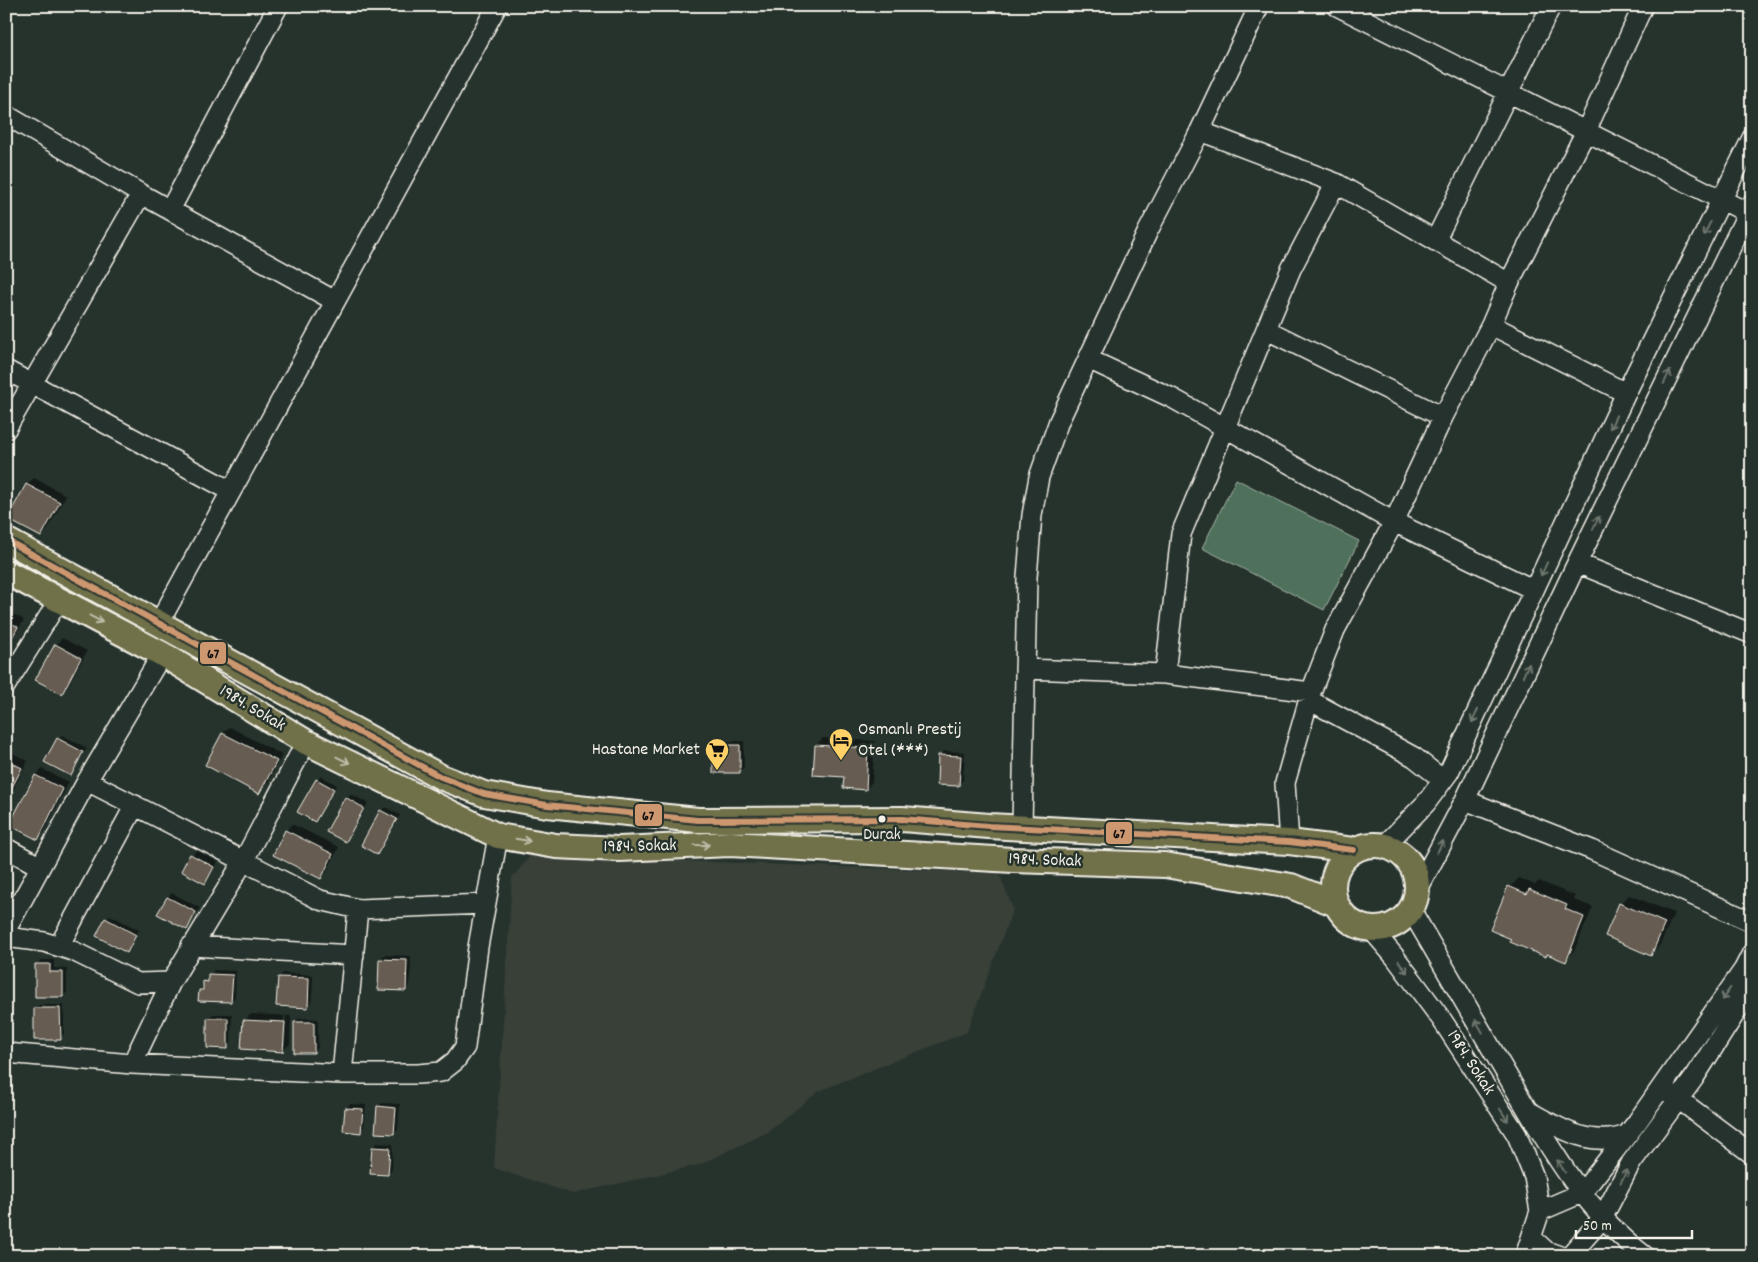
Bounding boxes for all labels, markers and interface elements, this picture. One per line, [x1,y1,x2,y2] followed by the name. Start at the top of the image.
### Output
[1702,221,1711,236] one-way arrow
[1663,370,1673,385] one-way arrow
[1607,414,1617,429] one-way arrow
[1592,516,1601,531] one-way arrow
[1539,561,1548,576] one-way arrow
[88,614,103,624] one-way arrow
[199,641,227,665] line badge: 67
[207,645,220,665] text: 67
[1522,663,1532,678] one-way arrow
[214,679,290,739] street label: 1984. Sokak
[1470,708,1479,723] one-way arrow
[858,718,962,764] place label: Osmanlı Prestij Otel (***)
[828,727,854,761] hotel icon: Osmanlı Prestij Otel (***)
[704,737,730,771] supermarket icon: Hastane Market
[592,738,700,763] place label: Hastane Market
[335,756,350,765] one-way arrow
[634,803,663,827] line badge: 67
[642,807,655,827] text: 67
[877,814,887,824] marker: Durak
[1105,821,1133,845] line badge: 67
[863,824,901,848] place label: Durak
[1113,825,1126,845] text: 67
[603,834,677,860] street label: 1984. Sokak
[514,836,530,846] one-way arrow
[1435,840,1445,855] one-way arrow
[694,841,710,850] one-way arrow
[1008,847,1082,875] street label: 1984. Sokak
[1397,960,1408,973] one-way arrow
[1721,987,1731,1001] one-way arrow
[1473,1020,1483,1034] one-way arrow
[1440,1026,1500,1100] street label: 1984. Sokak
[1499,1108,1509,1122] one-way arrow
[1556,1160,1566,1174] one-way arrow
[1619,1168,1629,1183] one-way arrow
[1576,1207,1692,1239] scale bar
[1583,1216,1612,1238] text: 50 m

